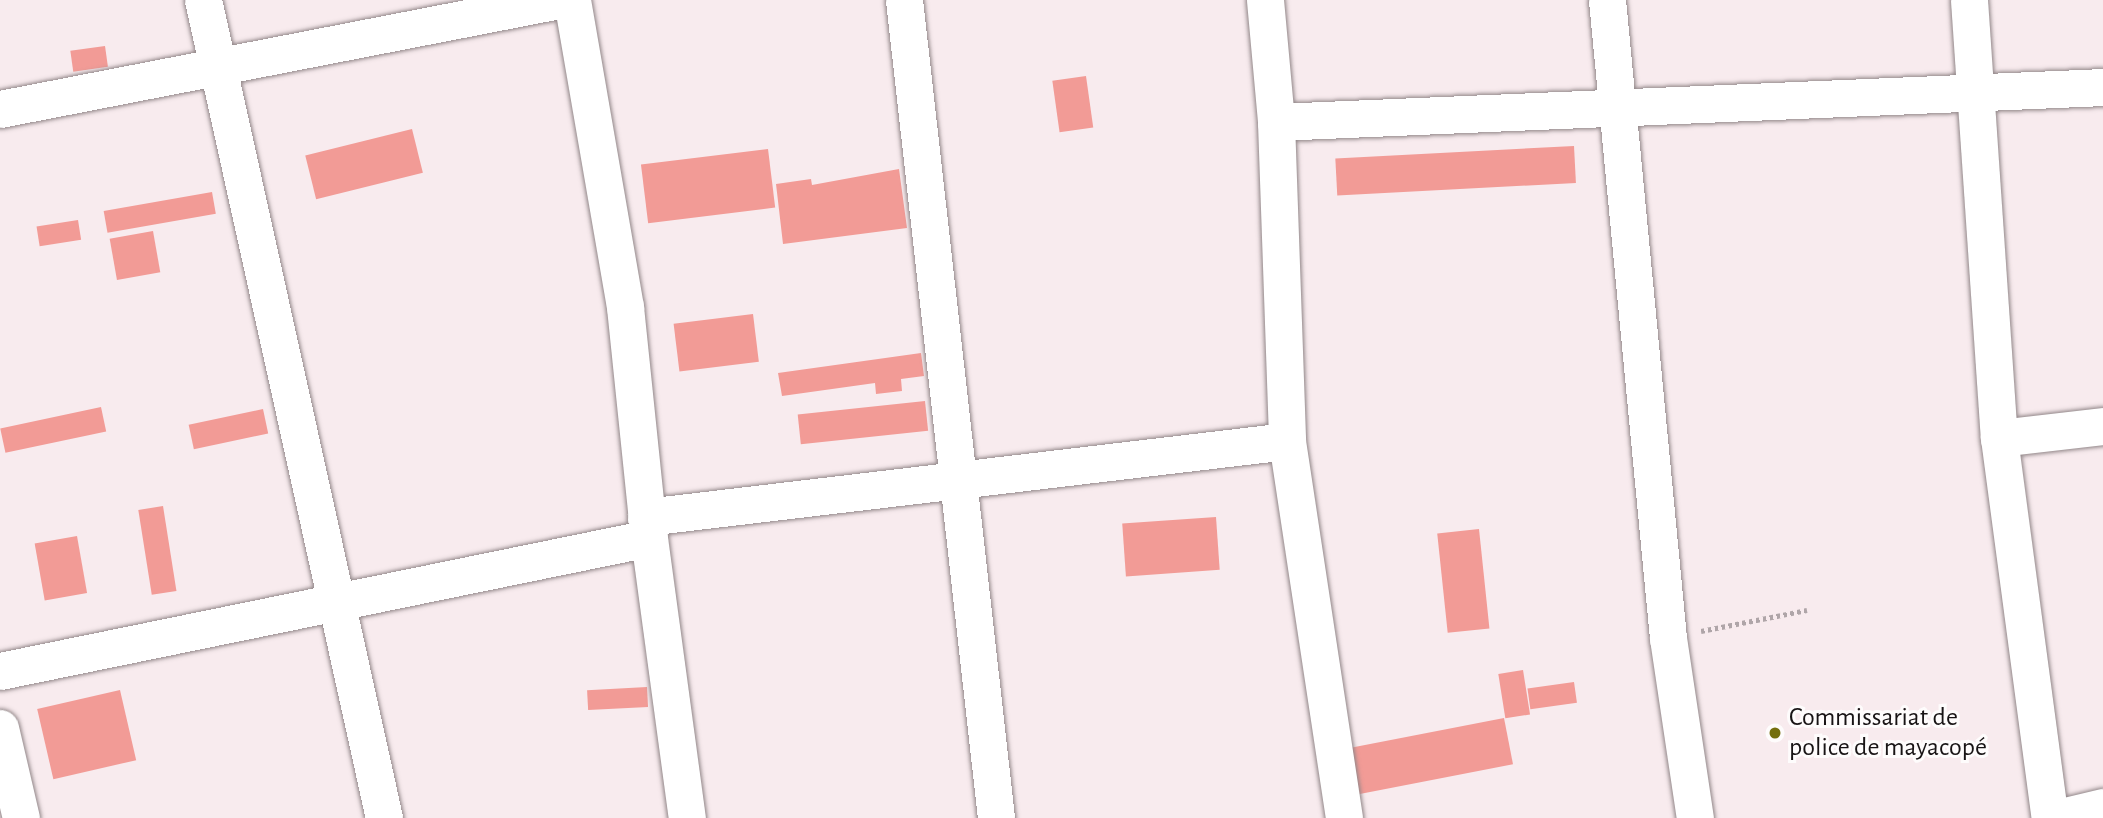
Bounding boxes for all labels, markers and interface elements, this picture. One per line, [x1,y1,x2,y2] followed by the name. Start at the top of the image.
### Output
[1789,702,1987,764] place label: Commissariat de police de mayacopé
[1767,725,1783,741] marker: Commissariat de police de mayacopé

